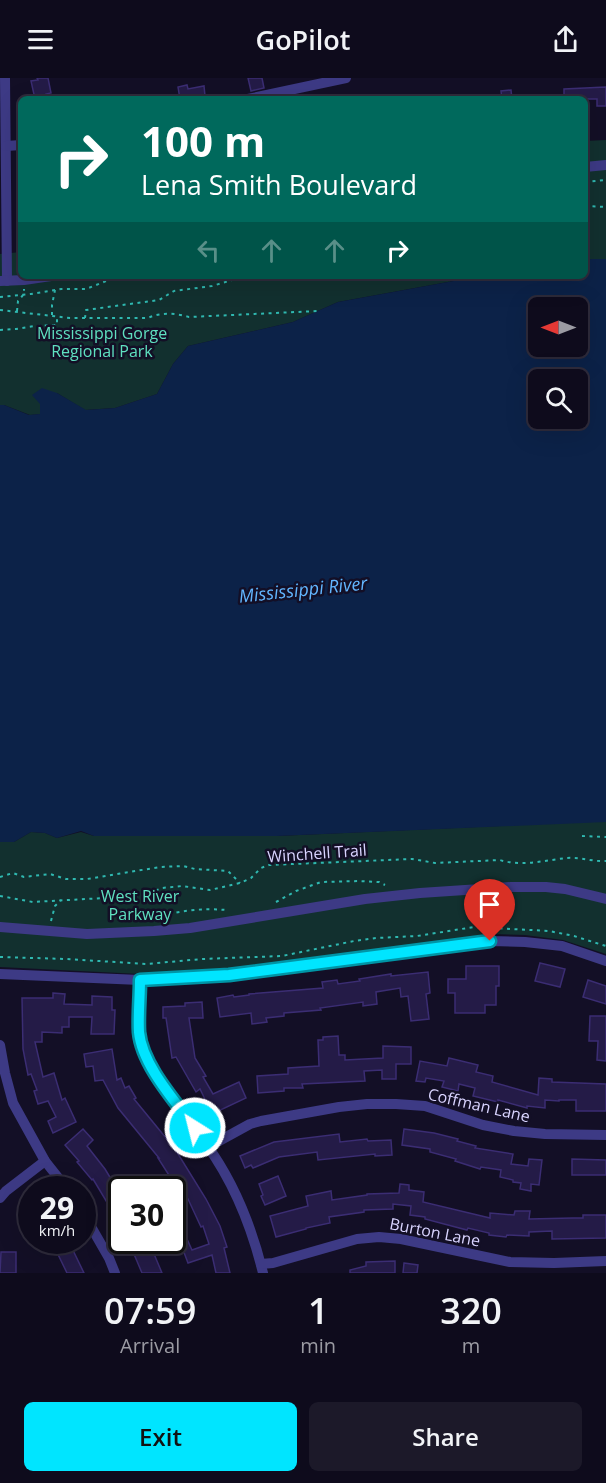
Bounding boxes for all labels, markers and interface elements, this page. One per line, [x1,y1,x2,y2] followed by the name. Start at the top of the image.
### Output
[256,21,350,58] text: GoPilot
[24,23,57,56] icon: menu
[549,23,582,56] icon: share
[141,112,265,169] text: 100 m
[42,120,120,198] icon: right
[141,166,417,203] text: Lena Smith Boulevard
[192,234,225,267] icon: left
[255,234,288,267] icon: ahead
[318,234,351,267] icon: ahead
[381,234,414,267] icon: right
[528,297,588,357] north arrow
[528,297,588,429] map controls
[37,322,167,362] park label: Mississippi Gorge Regional Park
[528,369,588,429] button: search
[238,570,369,608] water label: Mississippi River
[267,839,367,867] street label: Winchell Trail
[464,879,515,941] pin
[101,885,180,925] park label: West River Parkway
[473,888,506,921] icon: arrive
[426,1083,532,1127] street label: Coffman Lane
[163,1096,227,1160] position arrow
[108,1176,186,1254] speed limit sign: 30
[40,1187,74,1228] text: 29
[388,1212,482,1252] street label: Burton Lane
[39,1220,75,1240] text: km/h
[104,1286,196,1335] text: 07:59
[308,1286,329,1335] text: 1
[440,1286,502,1335] text: 320
[120,1332,180,1359] text: Arrival
[300,1332,336,1359] text: min
[462,1332,480,1359] text: m
[24,1402,297,1471] button: Exit
[309,1402,582,1471] button: Share

